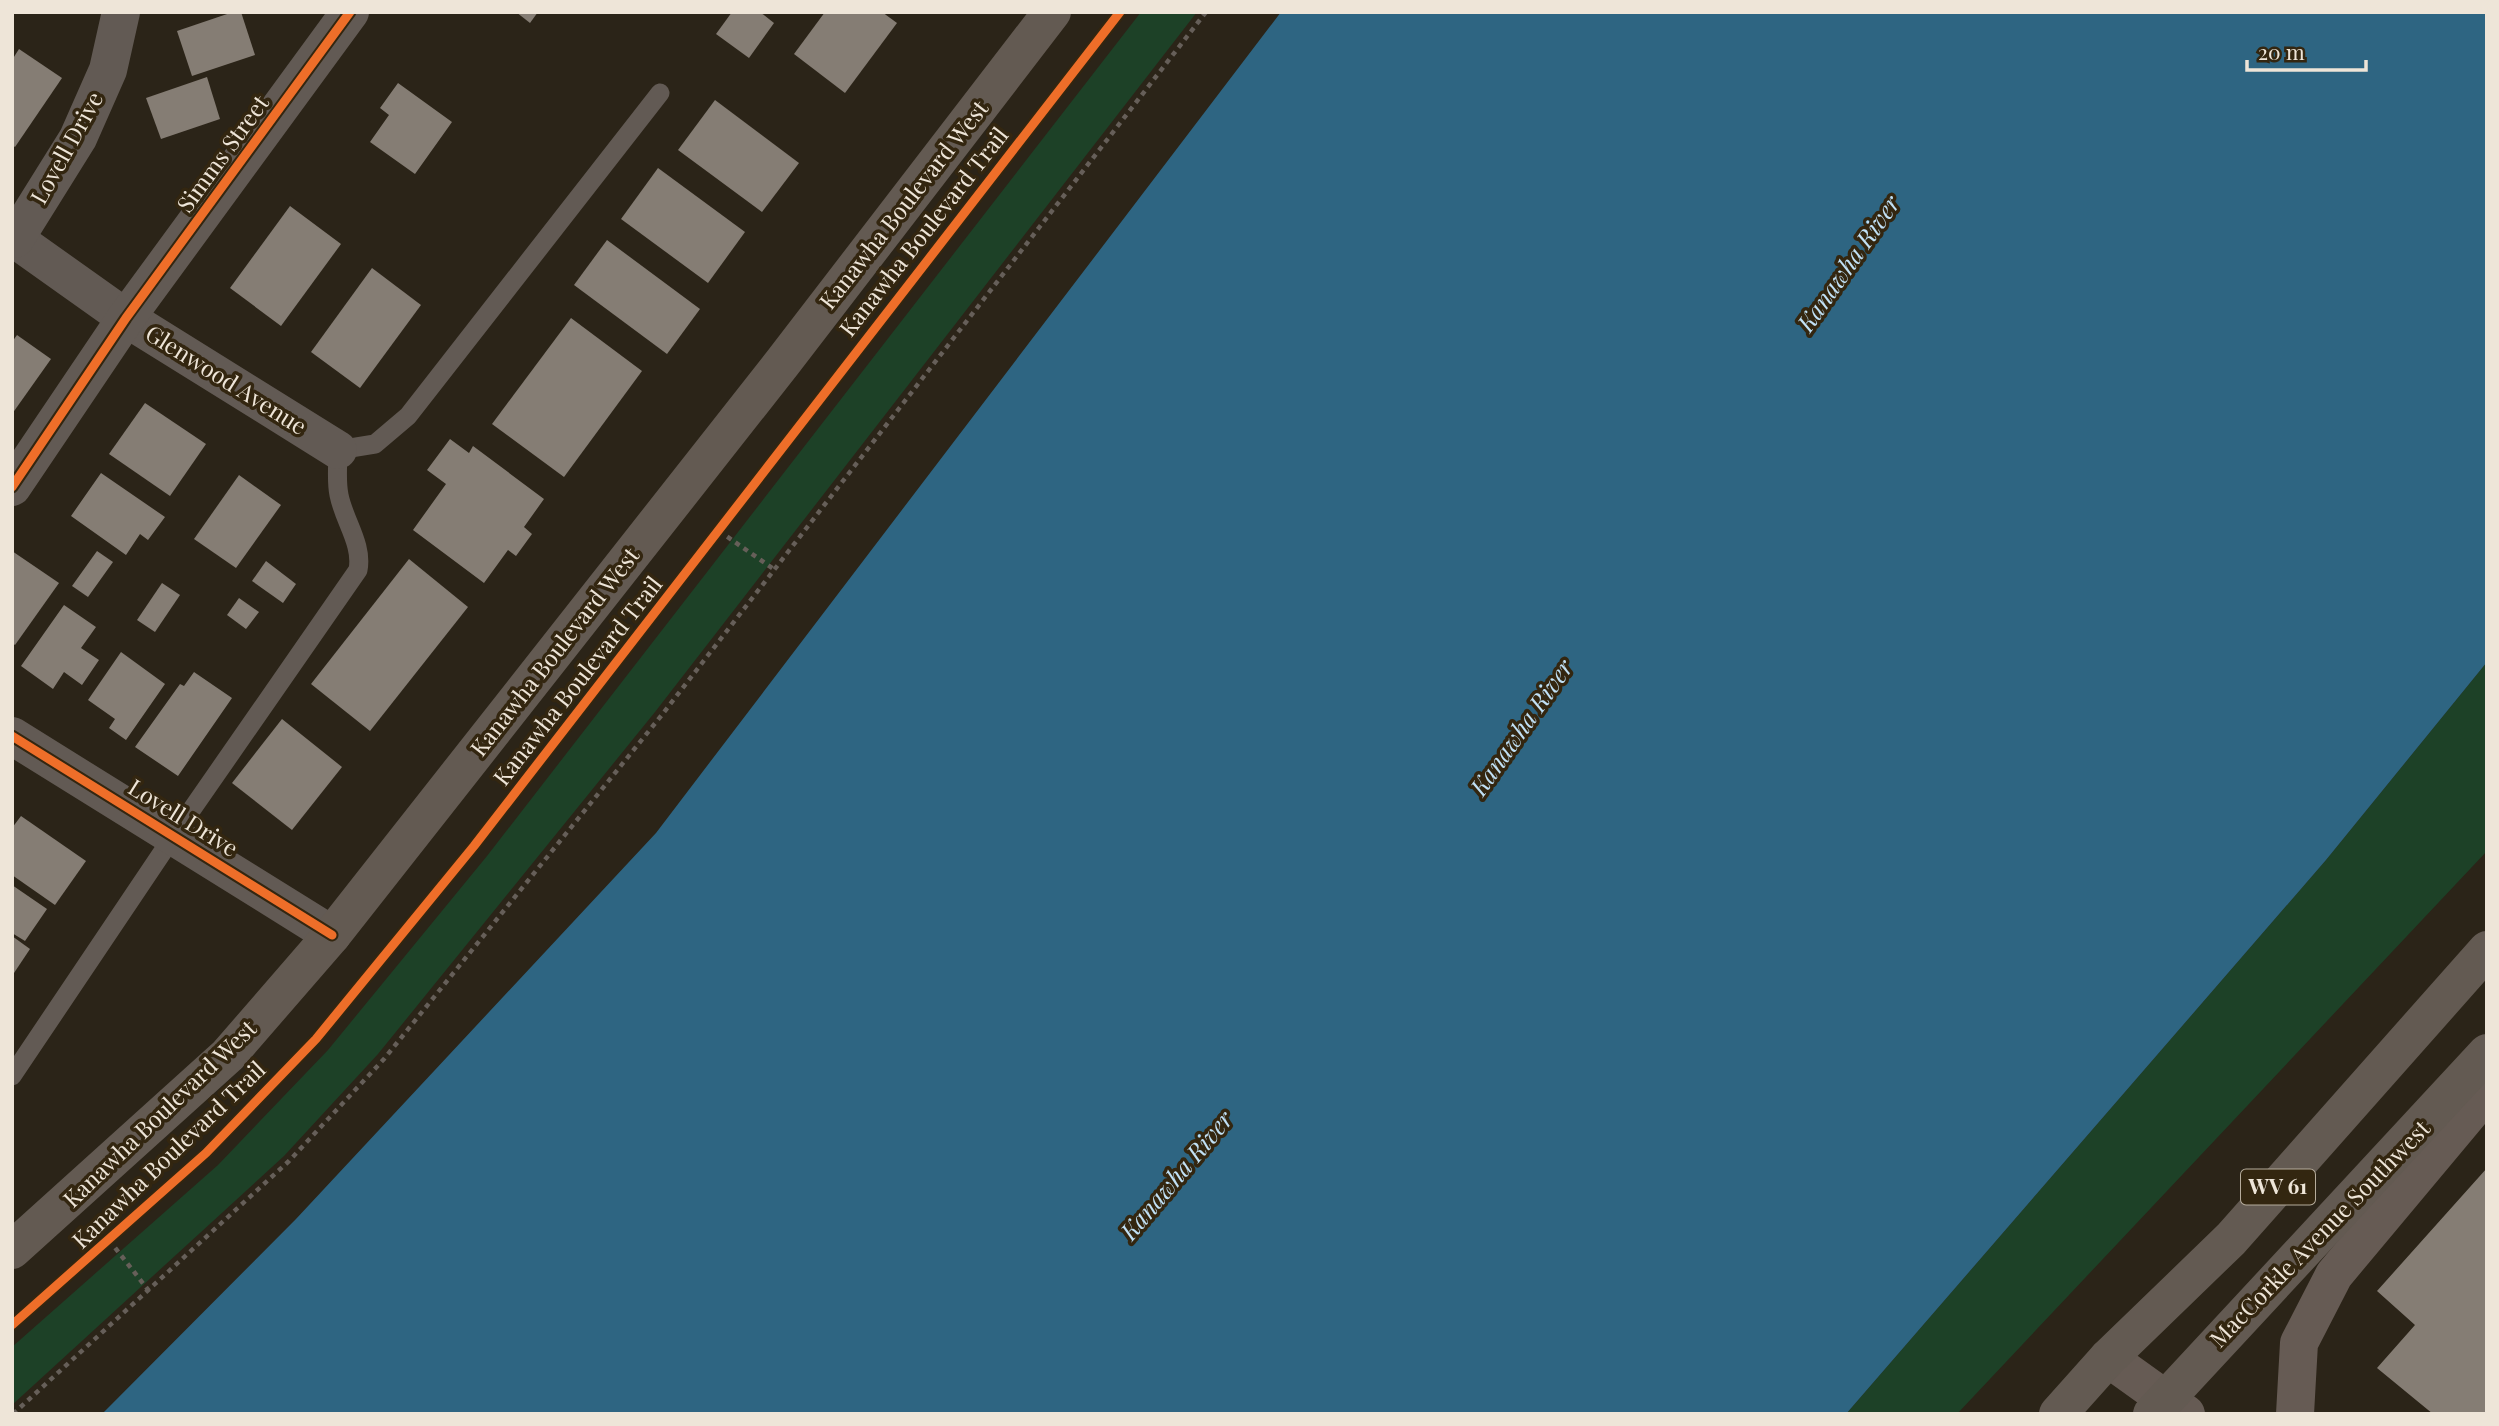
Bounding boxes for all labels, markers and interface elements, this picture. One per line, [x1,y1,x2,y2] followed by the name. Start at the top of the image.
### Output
[2247,28,2366,72] scale bar
[2258,37,2305,65] text: 20 m
[22,86,109,209] street label: Lovell Drive
[169,88,275,218] street label: Simms Street
[811,92,995,315] street label: Kanawha Boulevard West
[831,120,1015,342] street label: Kanawha Boulevard Trail
[1788,188,1907,338] water label: Kanawha River
[140,317,313,441] street label: Glenwood Avenue
[462,539,646,762] street label: Kanawha Boulevard West
[485,569,669,791] street label: Kanawha Boulevard Trail
[1461,652,1580,802] water label: Kanawha River
[123,771,245,863] street label: Lovell Drive
[56,1012,263,1213] street label: Kanawha Boulevard West
[65,1053,272,1255] street label: Kanawha Boulevard Trail
[1111,1103,1239,1247] water label: Kanawha River
[2202,1112,2436,1353] street label: MacCorkle Avenue Southwest
[2241,1170,2315,1204] road number: WV 61

